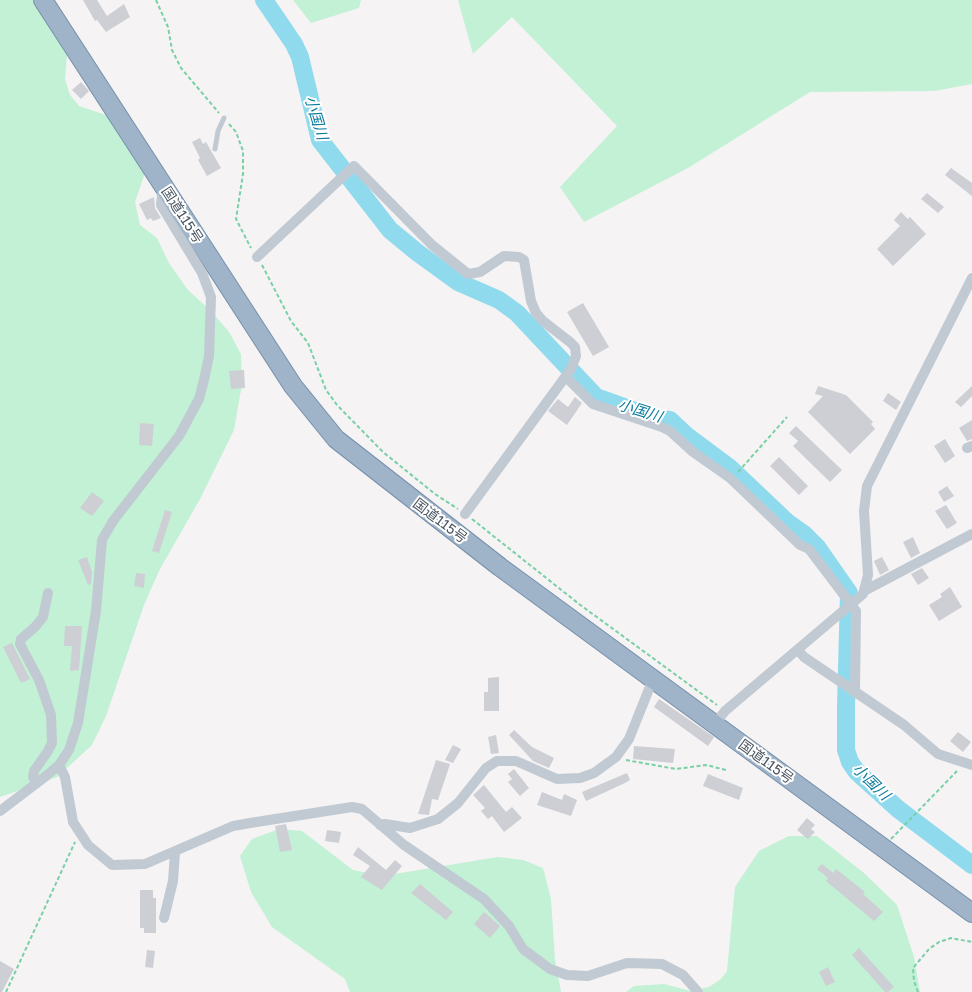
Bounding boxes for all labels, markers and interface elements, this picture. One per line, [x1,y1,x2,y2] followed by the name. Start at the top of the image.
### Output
[301,94,331,142] water label: 小国川
[158,184,206,246] street label: 国道115号
[616,396,664,426] water label: 小国川
[410,495,470,547] street label: 国道115号
[735,736,797,788] street label: 国道115号
[849,760,893,804] water label: 小国川

